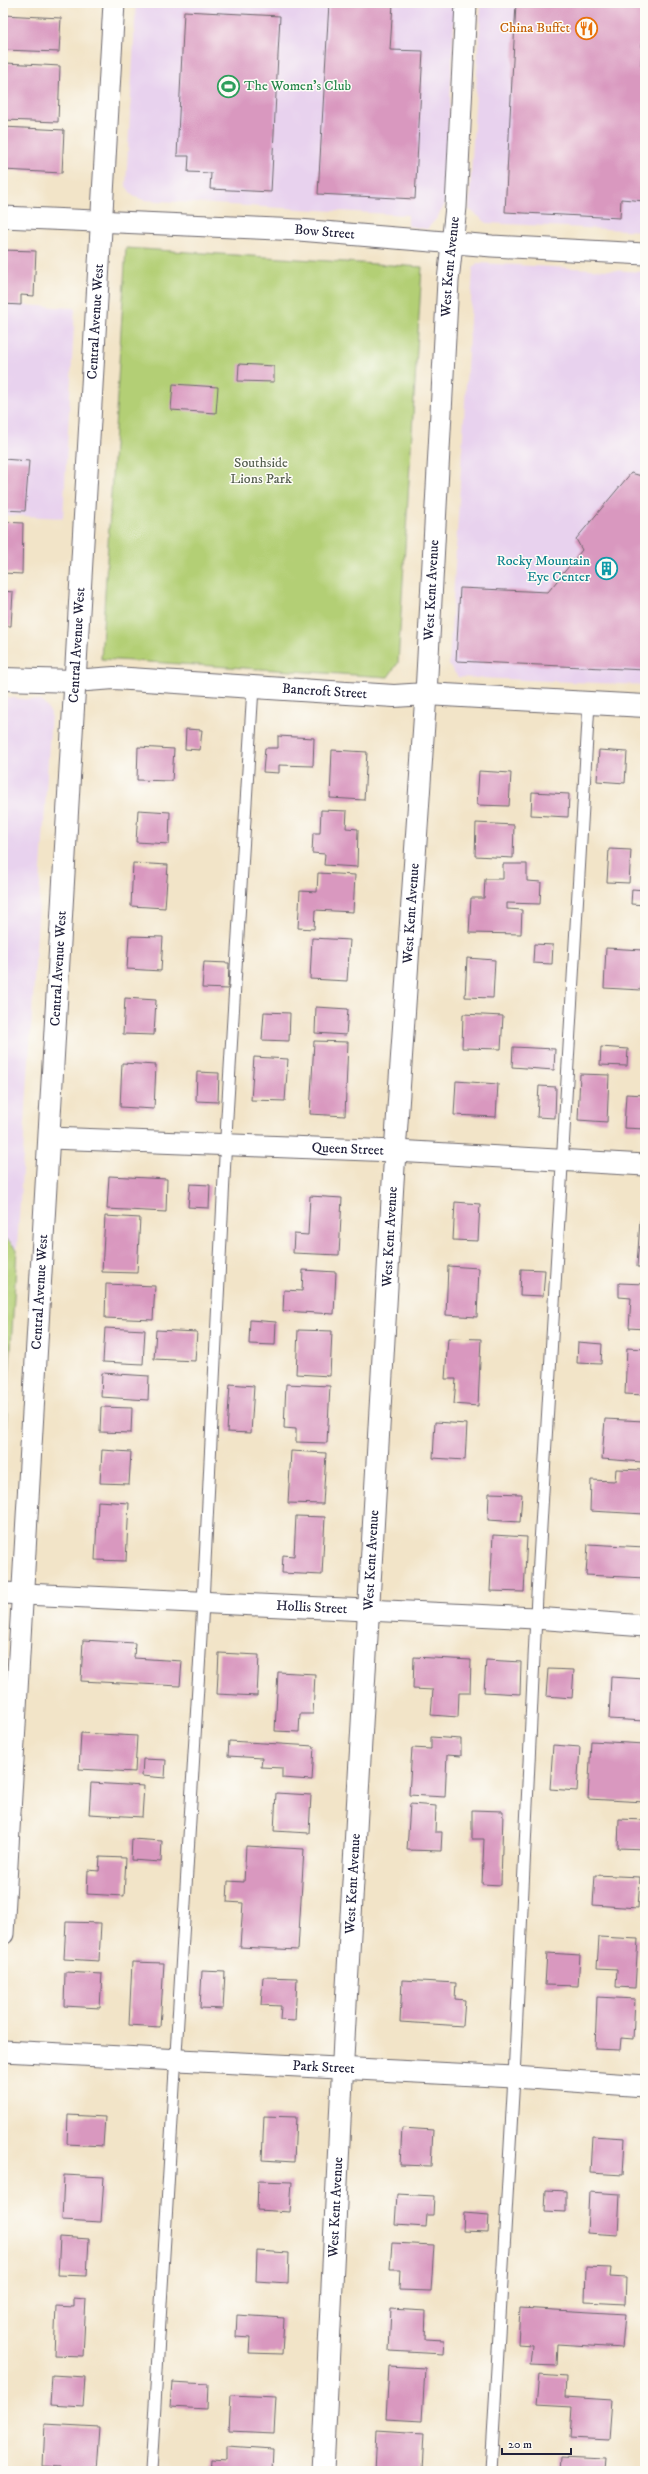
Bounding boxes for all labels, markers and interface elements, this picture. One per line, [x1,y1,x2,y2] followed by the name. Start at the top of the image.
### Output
[573,15,599,41] restaurant icon: China Buffet
[500,19,571,37] place label: China Buffet
[215,73,241,99] sports icon: The Women's Club
[244,77,351,95] place label: The Women's Club
[437,215,464,318] street label: West Kent Avenue
[294,221,356,244] street label: Bow Street
[83,263,108,380] street label: Central Avenue West
[230,454,292,488] park label: Southside Lions Park
[420,539,443,642] street label: West Kent Avenue
[497,552,591,586] place label: Rocky Mountain Eye Center
[593,556,619,582] building icon: Rocky Mountain Eye Center
[65,586,89,703] street label: Central Avenue West
[281,680,368,703] street label: Bancroft Street
[399,862,424,965] street label: West Kent Avenue
[46,910,71,1027] street label: Central Avenue West
[311,1139,385,1160] street label: Queen Street
[378,1186,402,1289] street label: West Kent Avenue
[28,1233,52,1350] street label: Central Avenue West
[359,1509,383,1612] street label: West Kent Avenue
[276,1597,348,1618] street label: Hollis Street
[341,1833,365,1936] street label: West Kent Avenue
[292,2057,356,2078] street label: Park Street
[324,2156,347,2259] street label: West Kent Avenue
[502,2430,571,2456] scale bar
[508,2437,532,2452] text: 20 m

